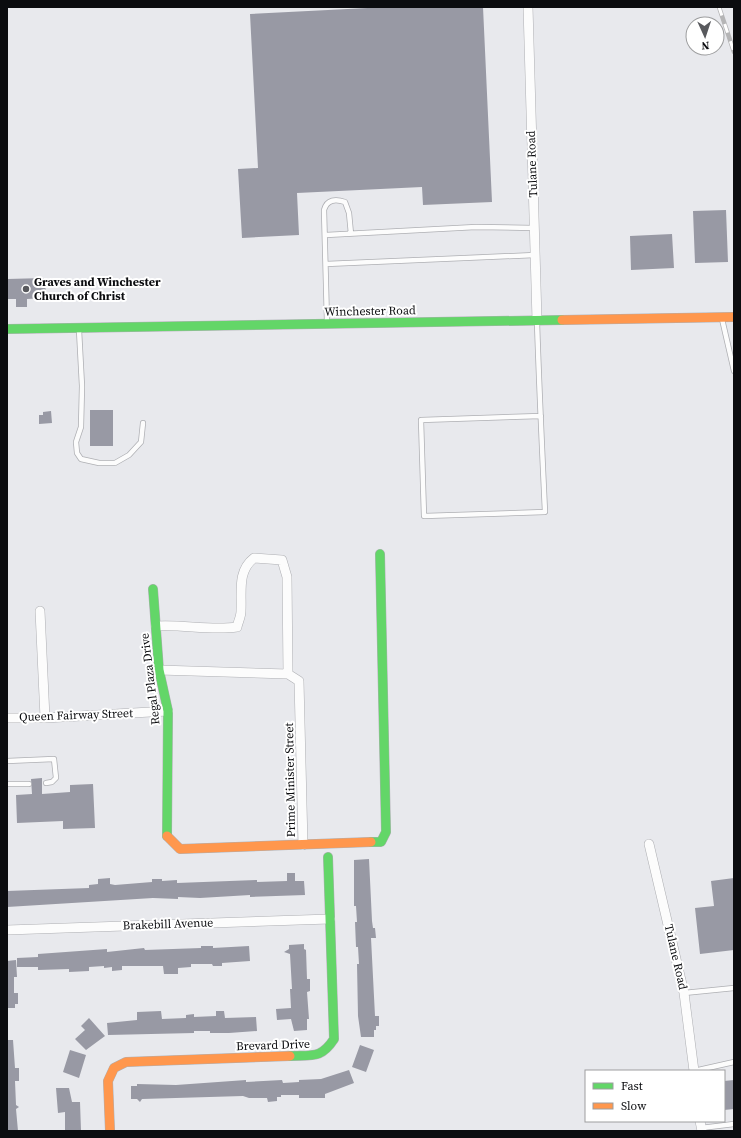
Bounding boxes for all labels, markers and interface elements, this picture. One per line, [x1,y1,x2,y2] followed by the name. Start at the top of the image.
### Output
[685,16,725,56] north arrow
[701,38,710,53] text: N
[523,130,541,198] street label: Tulane Road
[34,274,161,304] place label: Graves and Winchester Church of Christ
[21,284,31,294] marker: Graves and Winchester Church of Christ
[324,302,416,320] street label: Winchester Road
[136,632,164,726] street label: Regal Plaza Drive
[19,705,133,725] street label: Queen Fairway Street
[281,722,299,837] street label: Prime Minister Street
[122,914,214,934] street label: Brakebill Avenue
[661,923,691,992] street label: Tulane Road
[236,1036,310,1054] street label: Brevard Drive
[585,1070,725,1122] legend
[621,1078,643,1094] text: Fast
[621,1098,647,1114] text: Slow

